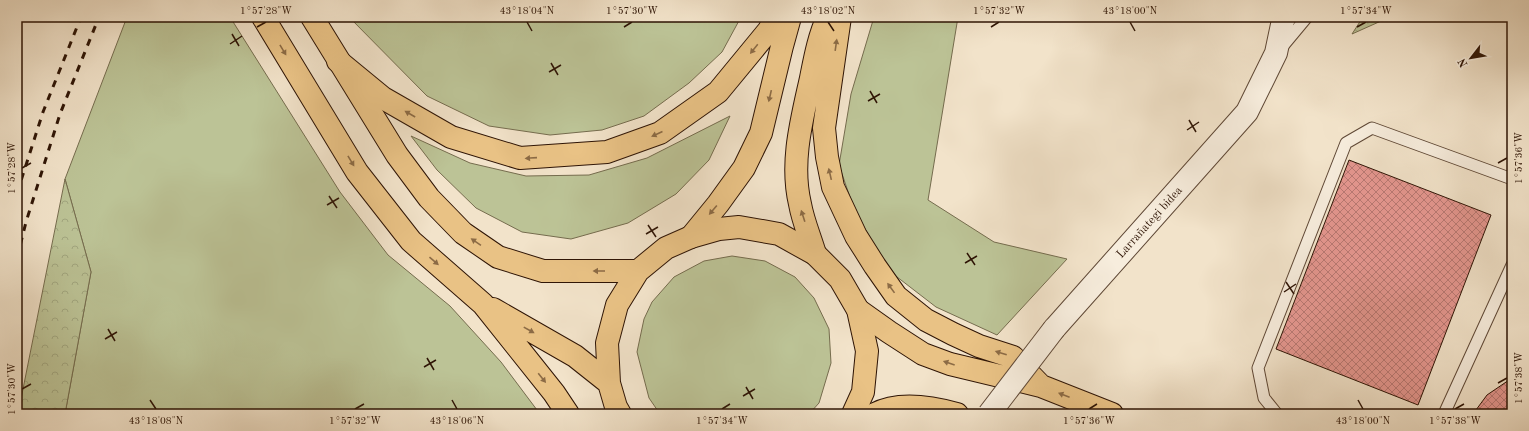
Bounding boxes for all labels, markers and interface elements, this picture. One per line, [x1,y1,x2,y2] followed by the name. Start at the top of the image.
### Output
[240,6,292,16] text: 1°57'28"W
[500,6,555,16] text: 43°18'04"N
[606,6,658,16] text: 1°57'30"W
[801,6,856,16] text: 43°18'02"N
[973,6,1025,16] text: 1°57'32"W
[1103,6,1158,16] text: 43°18'00"N
[1340,6,1392,16] text: 1°57'34"W
[1451,38,1491,78] north arrow
[833,39,839,51] one-way arrow
[749,43,758,54] one-way arrow
[279,45,287,55] one-way arrow
[1457,55,1471,69] text: N
[767,90,773,102] one-way arrow
[404,110,416,117] one-way arrow
[652,131,663,137] one-way arrow
[1514,132,1524,184] text: 1°57'36"W
[7,142,17,194] text: 1°57'28"W
[525,154,537,161] one-way arrow
[347,155,354,167] one-way arrow
[827,168,833,180] one-way arrow
[1114,184,1185,261] street label: Larrañategi bidea
[709,205,718,216] one-way arrow
[800,210,806,222] one-way arrow
[471,238,481,246] one-way arrow
[428,256,439,265] one-way arrow
[592,268,605,274] one-way arrow
[887,282,895,293] one-way arrow
[523,326,535,333] one-way arrow
[995,350,1007,356] one-way arrow
[1514,352,1524,404] text: 1°57'38"W
[942,360,954,366] one-way arrow
[7,363,17,415] text: 1°57'30"W
[538,372,547,383] one-way arrow
[1057,391,1069,397] one-way arrow
[129,416,184,426] text: 43°18'08"N
[329,416,381,426] text: 1°57'32"W
[430,416,485,426] text: 43°18'06"N
[696,416,748,426] text: 1°57'34"W
[1063,416,1115,426] text: 1°57'36"W
[1336,416,1391,426] text: 43°18'00"N
[1429,416,1481,426] text: 1°57'38"W

